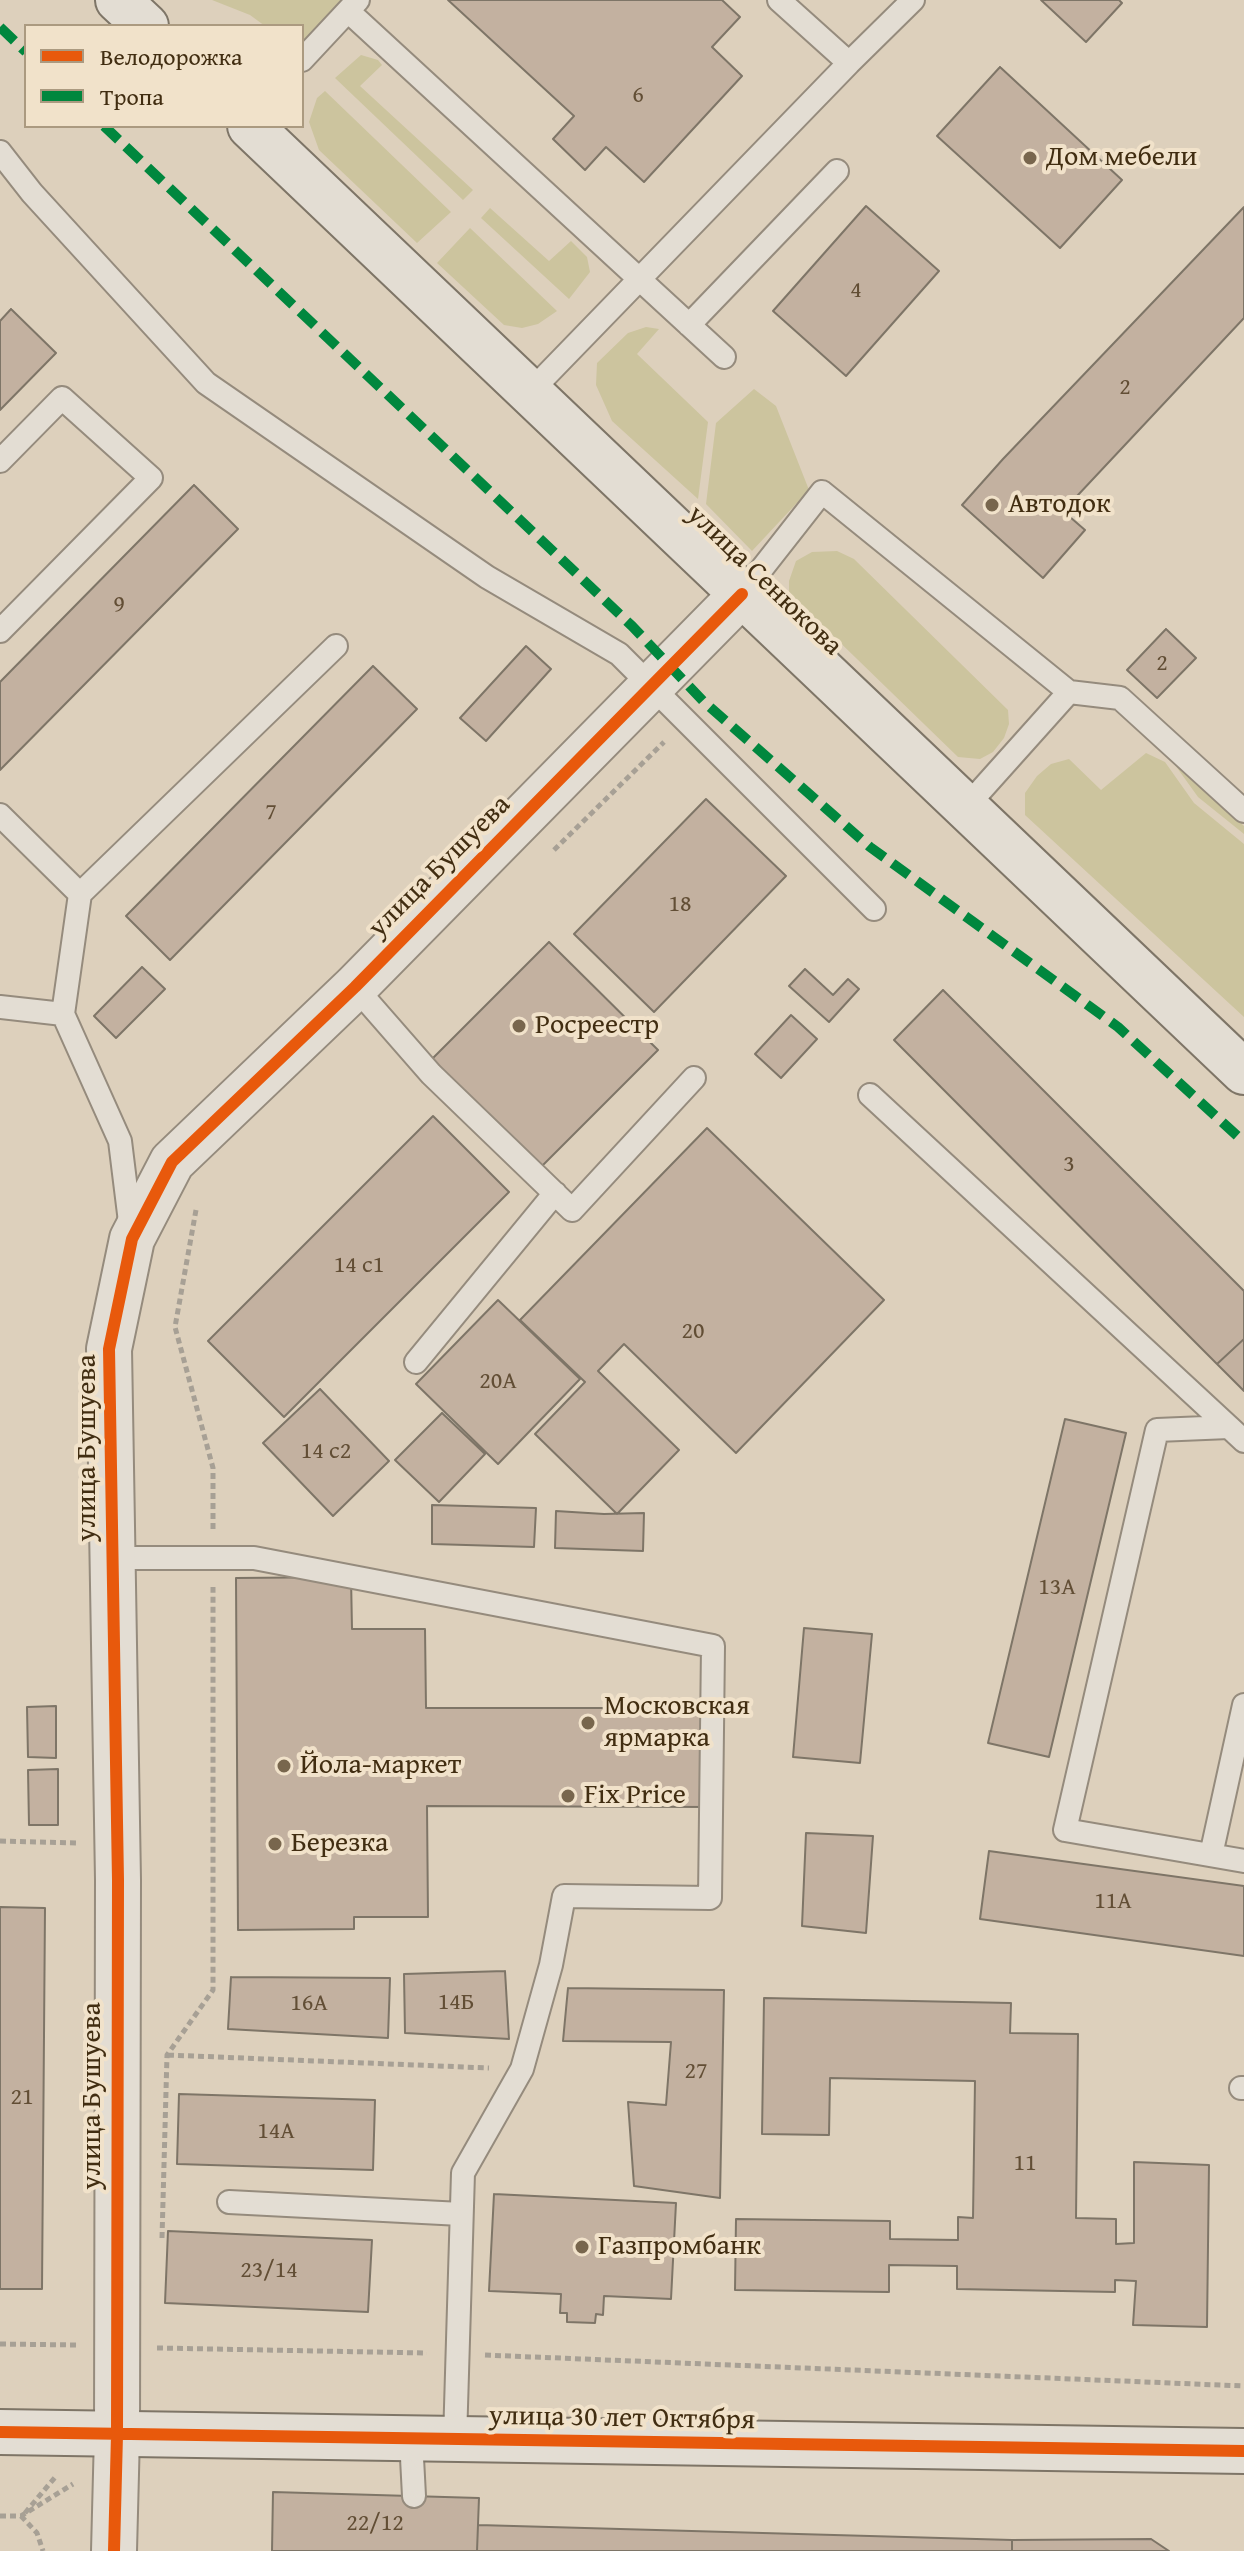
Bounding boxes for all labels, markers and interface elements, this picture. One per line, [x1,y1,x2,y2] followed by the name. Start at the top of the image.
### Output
[24,24,304,128] legend
[100,39,242,74] text: Велодорожка
[100,79,164,114] text: Тропа
[632,82,644,110] house number: 6
[1046,141,1197,175] place label: Дом мебели
[1021,149,1039,167] marker: Дом мебели
[850,277,862,305] house number: 4
[1119,374,1131,402] house number: 2
[1008,488,1111,522] place label: Автодок
[983,496,1001,514] marker: Автодок
[679,499,849,663] street label: улица Сенюкова
[113,591,125,619] house number: 9
[1156,650,1168,678] house number: 2
[362,789,518,945] street label: улица Бушуева
[265,799,277,827] house number: 7
[668,891,692,919] house number: 18
[535,1009,659,1043] place label: Росреестр
[510,1017,528,1035] marker: Росреестр
[1063,1151,1075,1179] house number: 3
[334,1252,384,1280] house number: 14 с1
[681,1318,705,1346] house number: 20
[71,1354,105,1542] street label: улица Бушуева
[479,1368,517,1396] house number: 20А
[301,1438,351,1466] house number: 14 с2
[1038,1574,1076,1602] house number: 13А
[604,1690,750,1756] place label: Московская ярмарка
[579,1714,597,1732] marker: Московская ярмарка
[300,1749,461,1783] place label: Йола-маркет
[275,1757,293,1775] marker: Йола-маркет
[584,1779,686,1813] place label: Fix Price
[559,1787,577,1805] marker: Fix Price
[291,1827,388,1861] place label: Березка
[266,1835,284,1853] marker: Березка
[1094,1888,1132,1916] house number: 11А
[438,1989,474,2017] house number: 14Б
[290,1990,328,2018] house number: 16А
[76,2002,110,2190] street label: улица Бушуева
[684,2058,708,2086] house number: 27
[10,2084,34,2112] house number: 21
[257,2118,295,2146] house number: 14А
[1013,2150,1037,2178] house number: 11
[598,2230,761,2264] place label: Газпромбанк
[573,2238,591,2256] marker: Газпромбанк
[240,2257,298,2285] house number: 23/14
[489,2400,755,2438] street label: улица 30 лет Октября
[346,2510,404,2538] house number: 22/12

